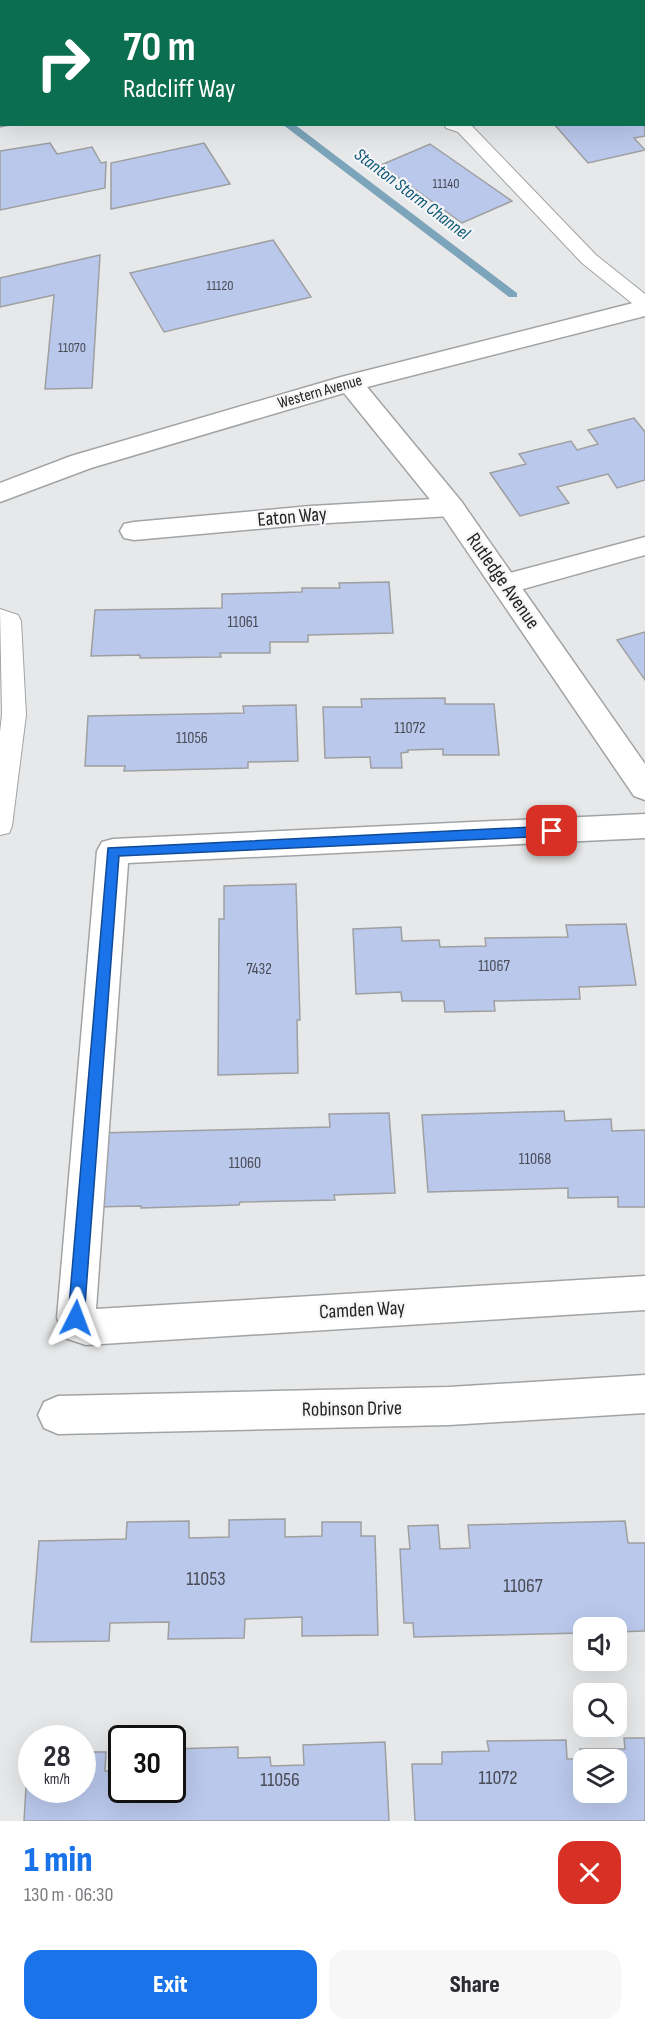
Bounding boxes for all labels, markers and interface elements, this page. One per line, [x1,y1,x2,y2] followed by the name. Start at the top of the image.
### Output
[123,22,196,73] text: 70 m
[24,24,102,102] icon: right
[123,73,235,105] text: Radcliff Way
[350,144,474,245] water label: Stanton Storm Channel
[433,175,459,192] house number: 11140
[207,277,233,294] house number: 11120
[58,339,86,356] house number: 11070
[276,371,364,413] street label: Western Avenue
[256,502,328,532] street label: Eaton Way
[461,528,545,634] street label: Rutledge Avenue
[228,613,259,632] house number: 11061
[394,719,426,738] house number: 11072
[176,729,208,748] house number: 11056
[526,805,577,856] pin
[535,814,568,847] icon: arrive
[478,957,510,976] house number: 11067
[246,960,272,979] house number: 7432
[519,1150,551,1169] house number: 11068
[229,1154,261,1173] house number: 11060
[44,1286,108,1350] position arrow
[319,1296,406,1324] street label: Camden Way
[302,1396,402,1422] street label: Robinson Drive
[186,1567,226,1591] house number: 11053
[503,1574,543,1598] house number: 11067
[573,1617,627,1803] map controls
[573,1617,627,1671] button: sound
[573,1683,627,1737] button: search
[108,1725,186,1803] speed limit sign: 30
[43,1739,71,1775] text: 28
[573,1749,627,1803] button: layers
[478,1766,518,1790] house number: 11072
[260,1768,300,1792] house number: 11056
[44,1770,70,1789] text: km/h
[24,1839,92,1882] text: 1 min
[558,1841,621,1904] button: close
[24,1883,113,1907] text: 130 m · 06:30
[24,1950,317,2019] button: Exit
[329,1950,621,2019] button: Share

